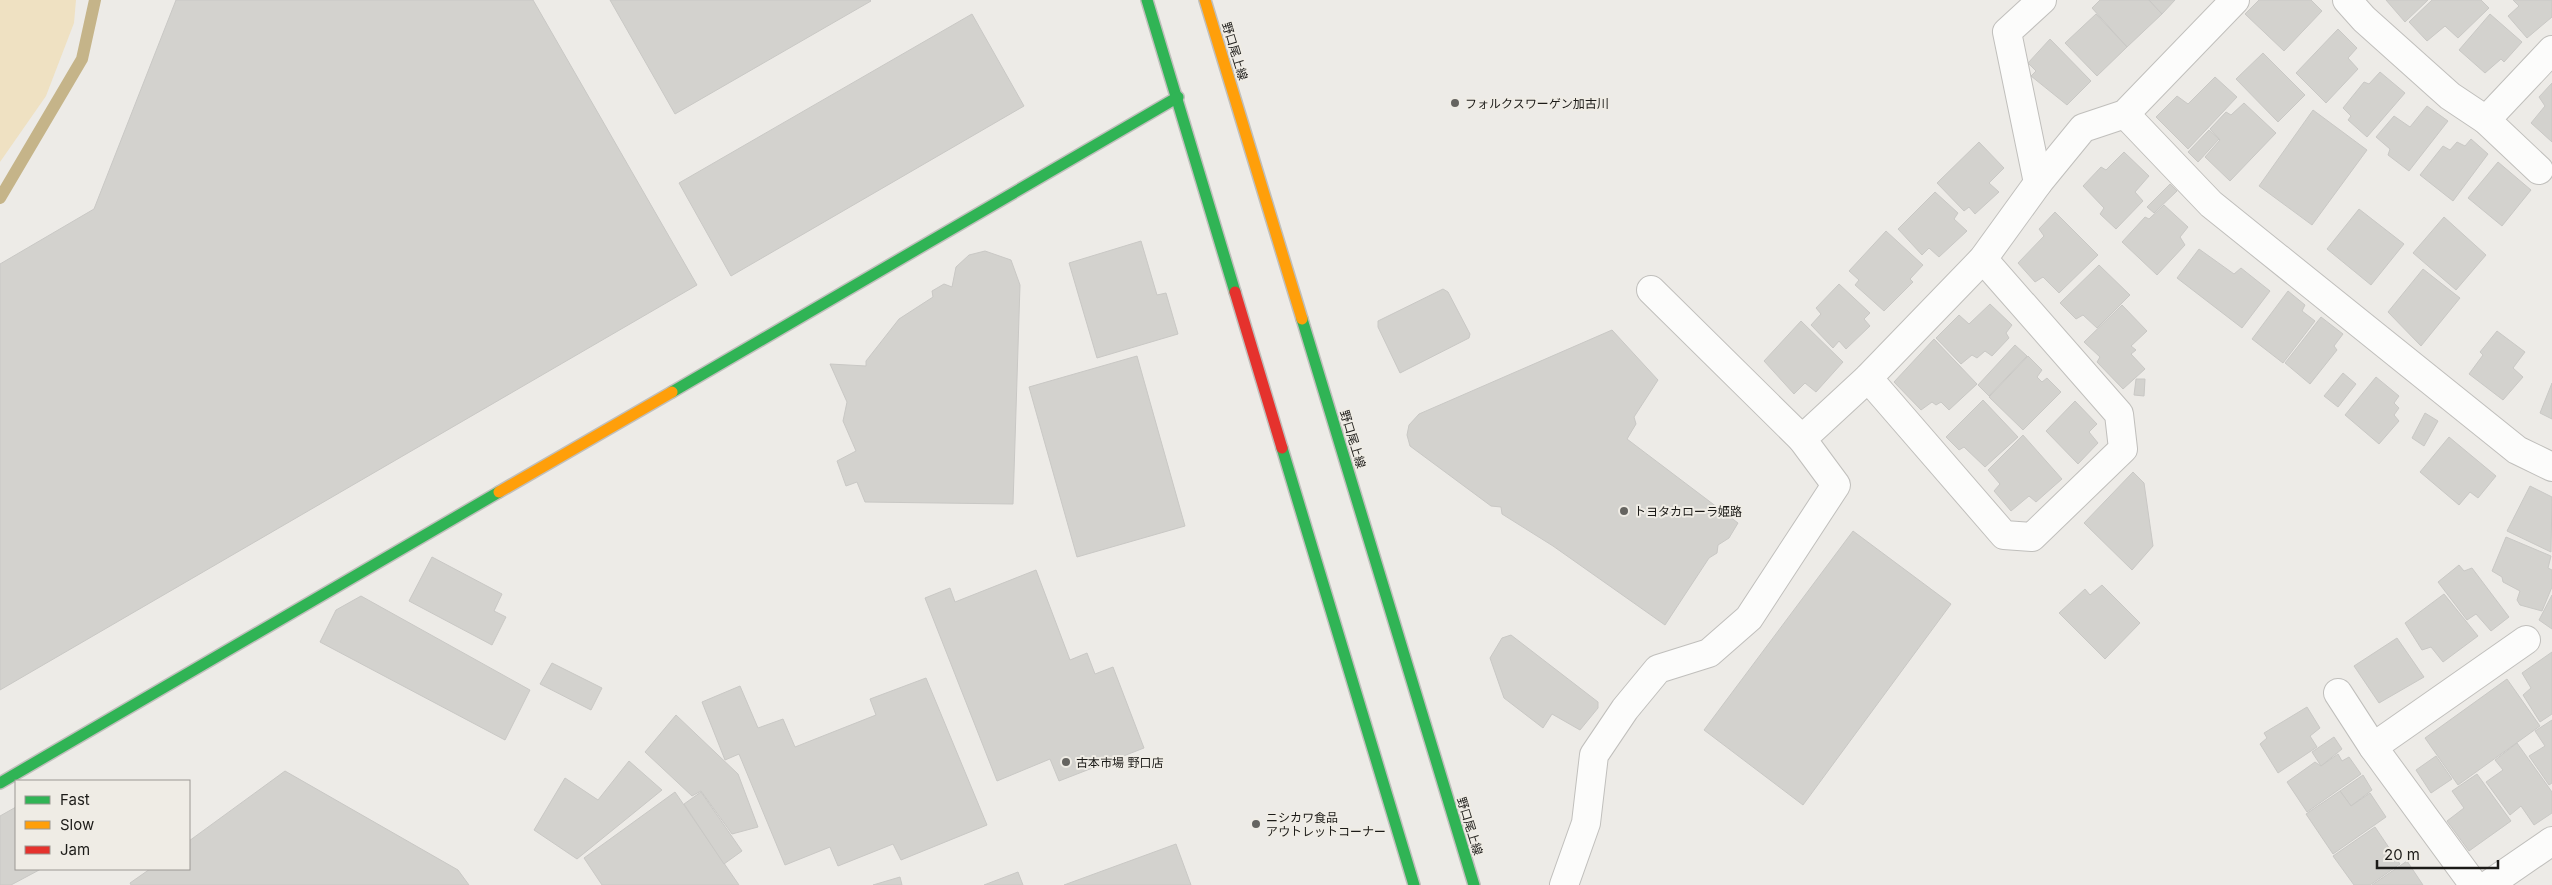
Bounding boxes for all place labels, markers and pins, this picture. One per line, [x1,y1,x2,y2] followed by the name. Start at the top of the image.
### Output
[1465,96,1609,111] place label: フォルクスワーゲン加古川
[1449,97,1461,109] marker: フォルクスワーゲン加古川
[1634,504,1742,519] place label: トヨタカローラ姫路
[1618,505,1630,517] marker: トヨタカローラ姫路
[1076,755,1163,770] place label: 古本市場 野口店
[1060,756,1072,768] marker: 古本市場 野口店
[1266,810,1386,839] place label: ニシカワ食品 アウトレットコーナー
[1250,818,1262,830] marker: ニシカワ食品 アウトレットコーナー

